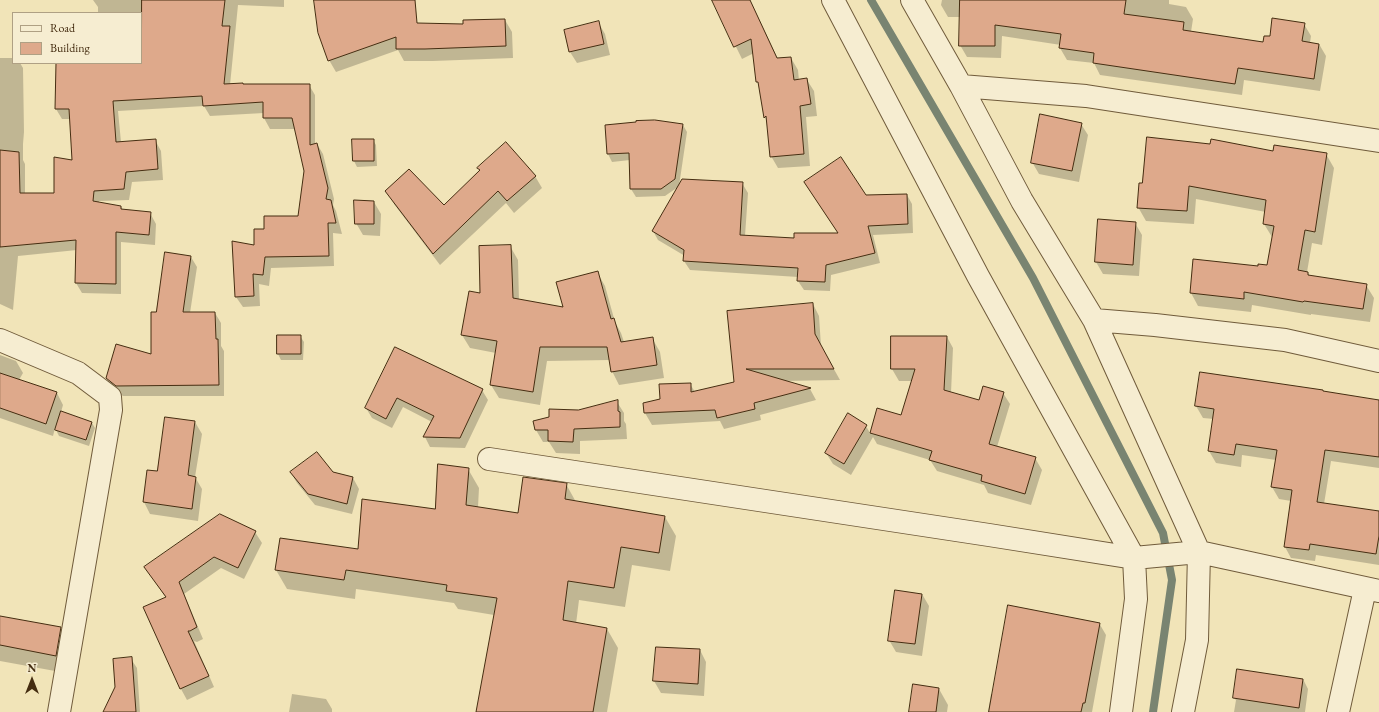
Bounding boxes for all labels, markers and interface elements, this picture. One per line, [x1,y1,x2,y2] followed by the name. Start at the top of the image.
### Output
[12,12,142,64] legend
[50,20,75,36] text: Road
[50,40,90,56] text: Building
[12,660,52,700] north arrow
[28,661,36,675] text: N

